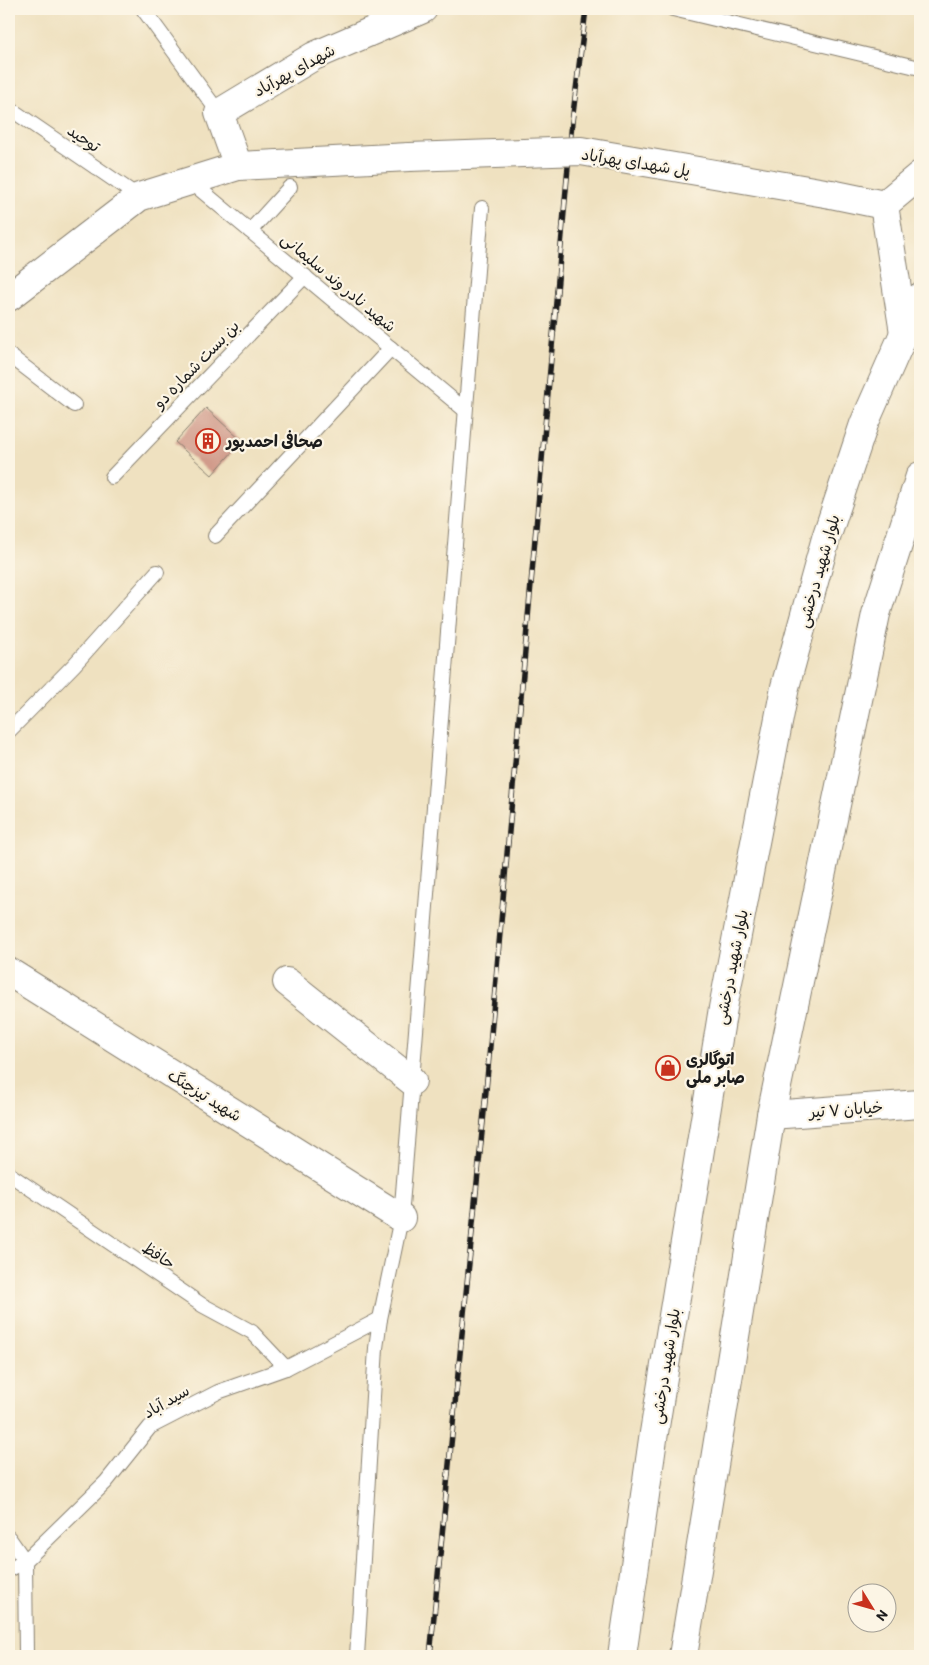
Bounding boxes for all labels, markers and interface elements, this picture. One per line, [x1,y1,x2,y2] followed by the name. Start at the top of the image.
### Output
[250,40,339,101] street label: شهدای پهرآباد
[63,121,104,157] street label: توحید
[580,145,692,181] street label: پل شهدای پهرآباد
[277,229,400,337] street label: شهید نادر وند سلیمانی
[148,316,243,414] street label: بن بست شماره دو
[195,428,221,454] building icon: صحافی احمدپور
[225,430,323,452] place label: صحافی احمدپور
[793,512,845,630] street label: بلوار شهید درخشی
[711,908,753,1026] street label: بلوار شهید درخشی
[686,1050,745,1088] place label: اتوگالری صابر ملی
[655,1055,681,1081] shop icon: اتوگالری صابر ملی
[164,1065,245,1126] street label: شهید تیزچنگ
[806,1097,884,1122] street label: خیابان ۷ تیر
[139,1238,179,1273] street label: حافظ
[647,1307,685,1425] street label: بلوار شهید درخشی
[140,1381,193,1422] street label: سید آباد
[846,1582,896,1632] north arrow
[872,1607,892,1624] text: N

